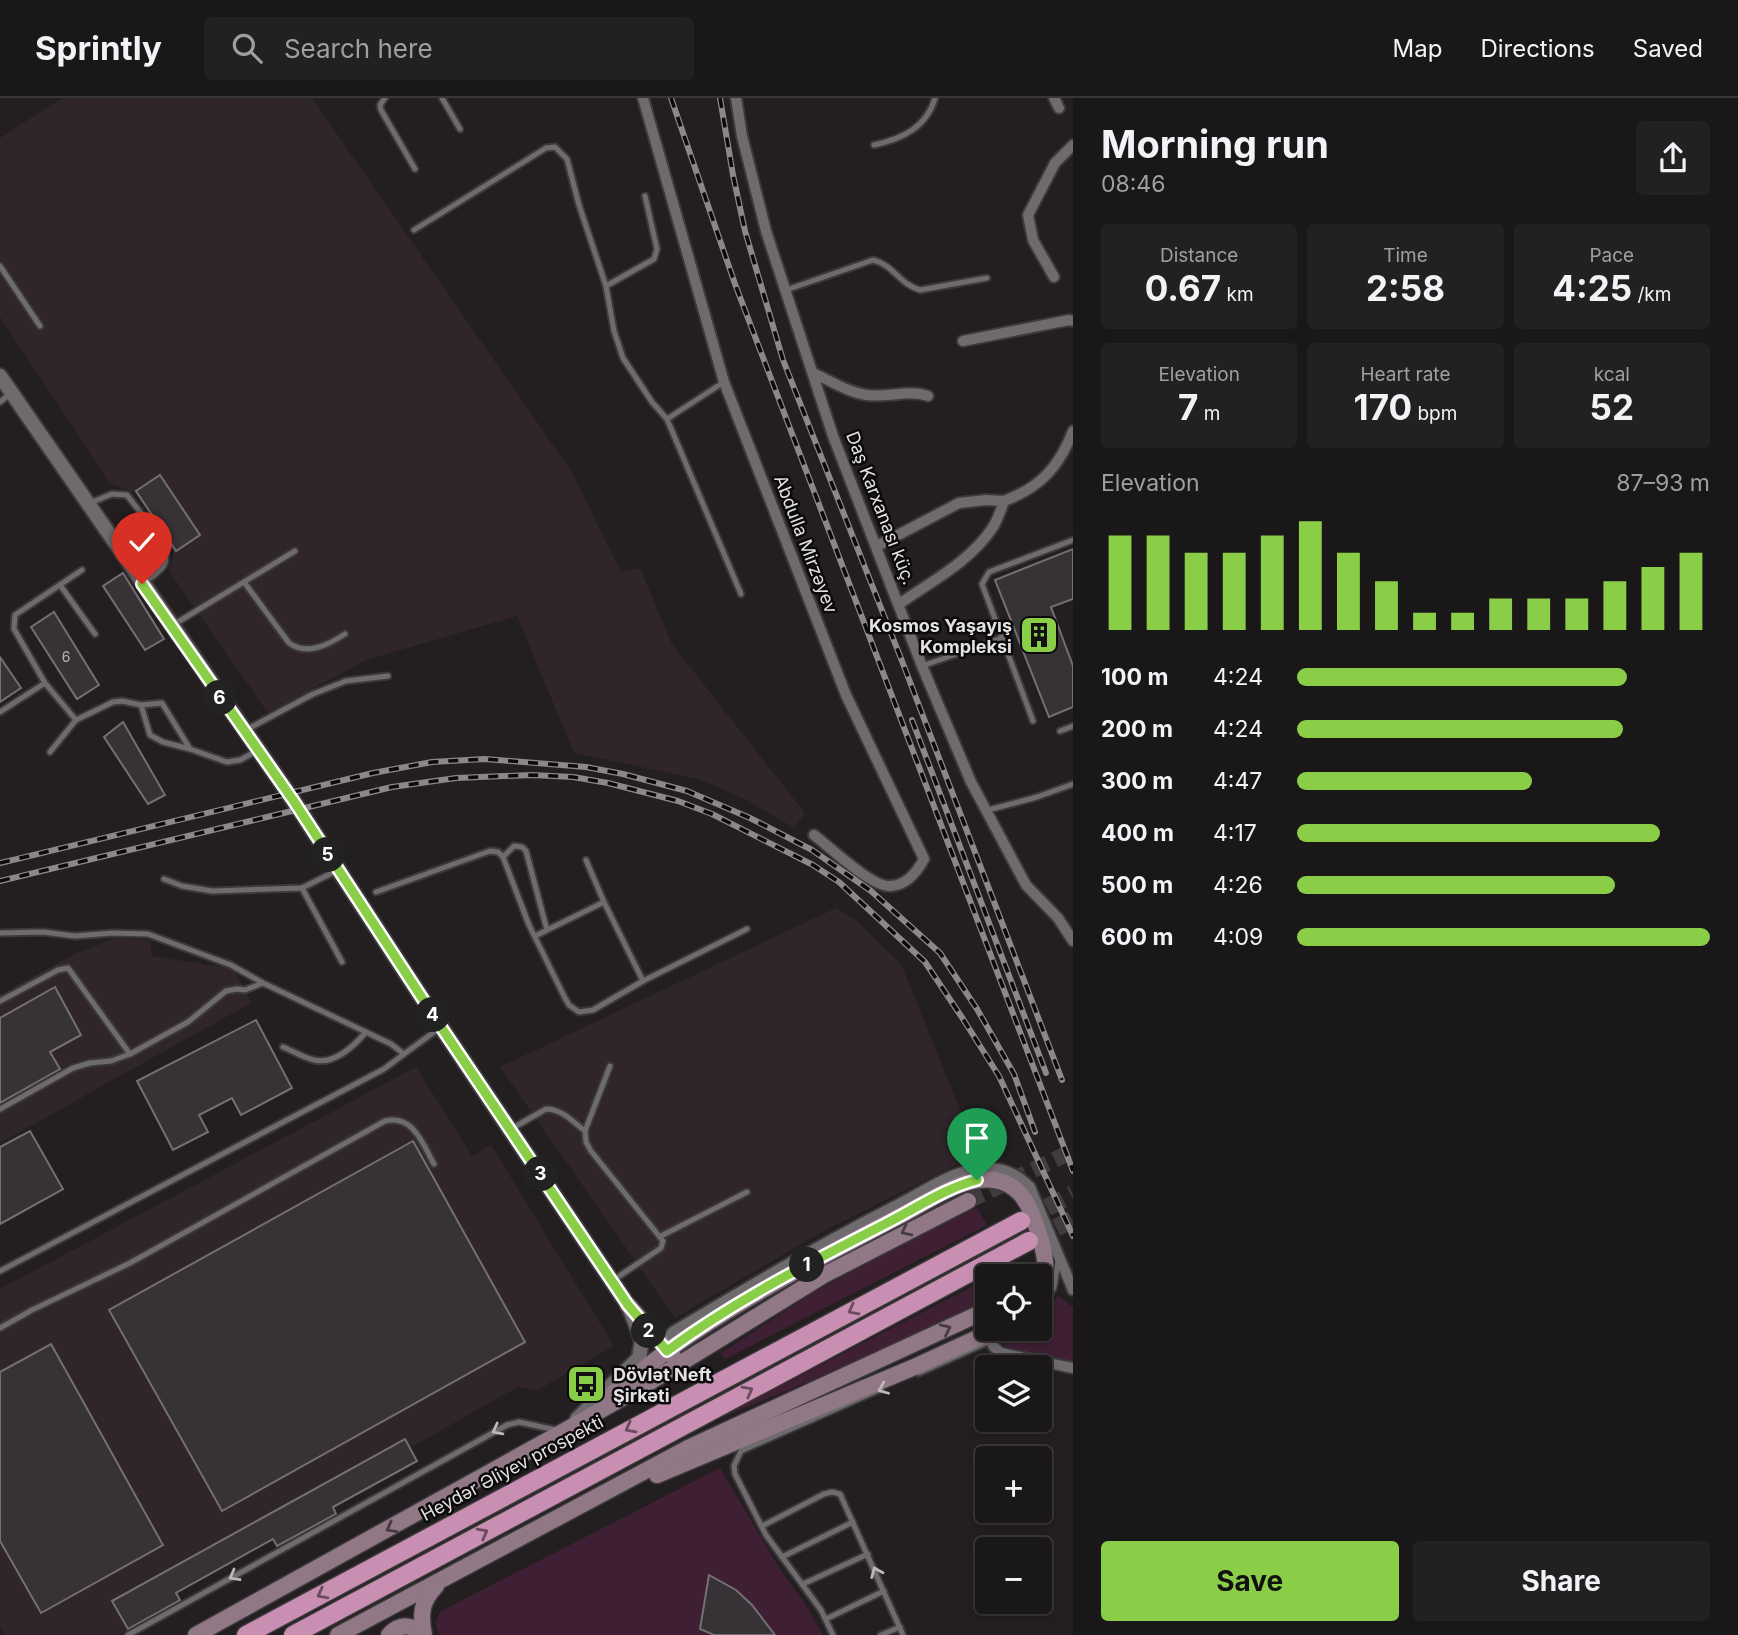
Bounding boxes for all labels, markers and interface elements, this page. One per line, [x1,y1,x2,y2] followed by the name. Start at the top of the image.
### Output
[204,17,694,80] search box
[35,28,162,68] text: Sprintly
[228,29,266,67] icon: search
[284,33,433,64] text: Search here
[1393,34,1442,63] text: Map
[1480,34,1595,63] text: Directions
[1633,34,1703,63] text: Saved
[1101,121,1329,167] text: Morning run
[1636,121,1710,195] button: share
[1101,170,1166,198] text: 08:46
[1160,244,1238,267] text: Distance
[1383,244,1428,267] text: Time
[1589,244,1634,267] text: Pace
[1145,267,1221,309] text: 0.67
[1366,267,1445,309] text: 2:58
[1552,267,1632,309] text: 4:25
[1221,283,1254,306] text: km
[1632,283,1671,306] text: /km
[1158,363,1240,386] text: Elevation
[1360,363,1450,386] text: Heart rate
[1594,363,1630,386] text: kcal
[1178,386,1198,428] text: 7
[1354,386,1412,428] text: 170
[1590,386,1634,428] text: 52
[1198,402,1220,425] text: m
[1412,402,1457,425] text: bpm
[842,428,920,588] street label: Daş Karxanası küç.
[1101,469,1200,497] text: Elevation
[1616,469,1710,497] text: 87–93 m
[770,472,842,616] street label: Abdulla Mirzəyev
[112,512,172,584] pin
[123,523,161,561] icon: check
[1018,614,1060,656] building icon: Kosmos Yaşayış Kompleksi
[869,615,1012,657] place label: Kosmos Yaşayış Kompleksi
[62,648,70,665] house number: 6
[1101,663,1168,691] text: 100 m
[1213,663,1263,691] text: 4:24
[202,680,238,716] pin: 6
[213,686,226,709] text: 6
[1101,715,1173,743] text: 200 m
[1213,715,1263,743] text: 4:24
[1101,767,1173,795] text: 300 m
[1213,767,1262,795] text: 4:47
[1101,819,1174,847] text: 400 m
[1213,819,1257,847] text: 4:17
[310,838,346,872] pin: 5
[321,843,334,866] text: 5
[1101,871,1173,899] text: 500 m
[1213,871,1263,899] text: 4:26
[1101,923,1173,951] text: 600 m
[1213,923,1263,951] text: 4:09
[416,998,450,1032] pin: 4
[426,1003,439,1026] text: 4
[947,1108,1007,1180] pin
[958,1119,996,1157] icon: arrive
[524,1156,558,1192] pin: 3
[534,1162,547,1185] text: 3
[901,1222,913,1236] one-way arrow
[790,1248,824,1282] pin: 1
[802,1253,811,1276] text: 1
[975,1264,1052,1614] map controls
[975,1264,1052,1341] button: locate
[848,1301,860,1315] one-way arrow
[632,1314,666,1348] pin: 2
[643,1319,654,1342] text: 2
[939,1323,951,1337] one-way arrow
[975,1355,1052,1432] button: layers
[565,1363,607,1405] bus stop icon: Dövlət Neft Şirkəti
[613,1364,712,1406] place label: Dövlət Neft Şirkəti
[878,1380,890,1394] one-way arrow
[741,1385,753,1399] one-way arrow
[417,1411,607,1525] street label: Heydər Əliyev prospekti
[625,1420,638,1433] one-way arrow
[492,1422,504,1435] one-way arrow
[975,1446,1052,1523] button: +
[386,1520,398,1533] one-way arrow
[475,1528,488,1541] one-way arrow
[975,1537,1052,1614] button: −
[1101,1541,1399,1621] button: Save
[1413,1541,1710,1621] button: Share
[870,1567,884,1580] one-way arrow
[229,1568,241,1581] one-way arrow
[317,1586,329,1599] one-way arrow

